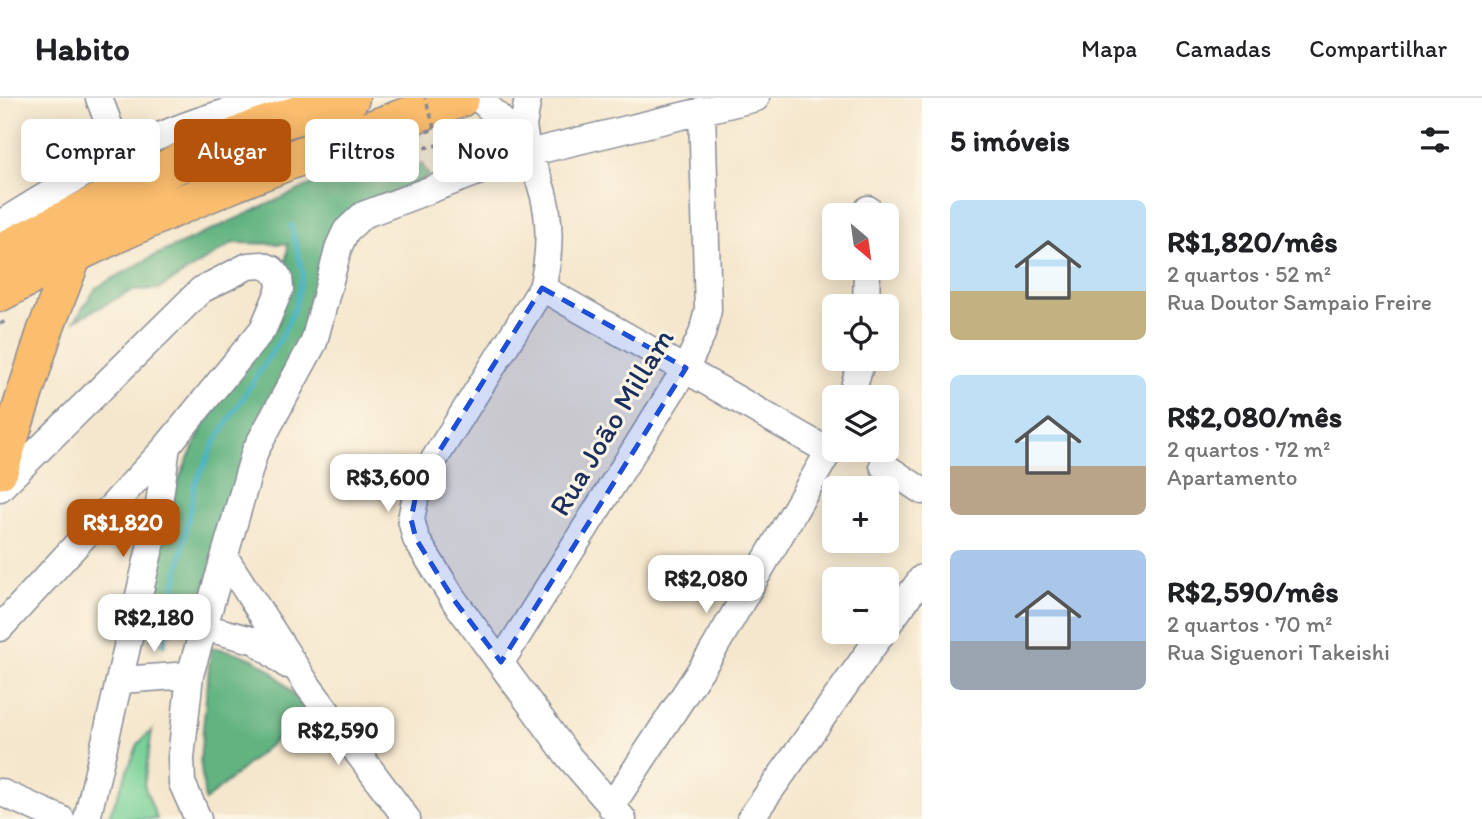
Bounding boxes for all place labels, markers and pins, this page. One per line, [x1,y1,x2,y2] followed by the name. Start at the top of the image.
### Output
[323,454,453,514] pin: R$3,600
[58,500,188,559] pin: R$1,820
[641,556,771,615] pin: R$2,080
[89,594,219,654] pin: R$2,180
[273,708,403,767] pin: R$2,590

